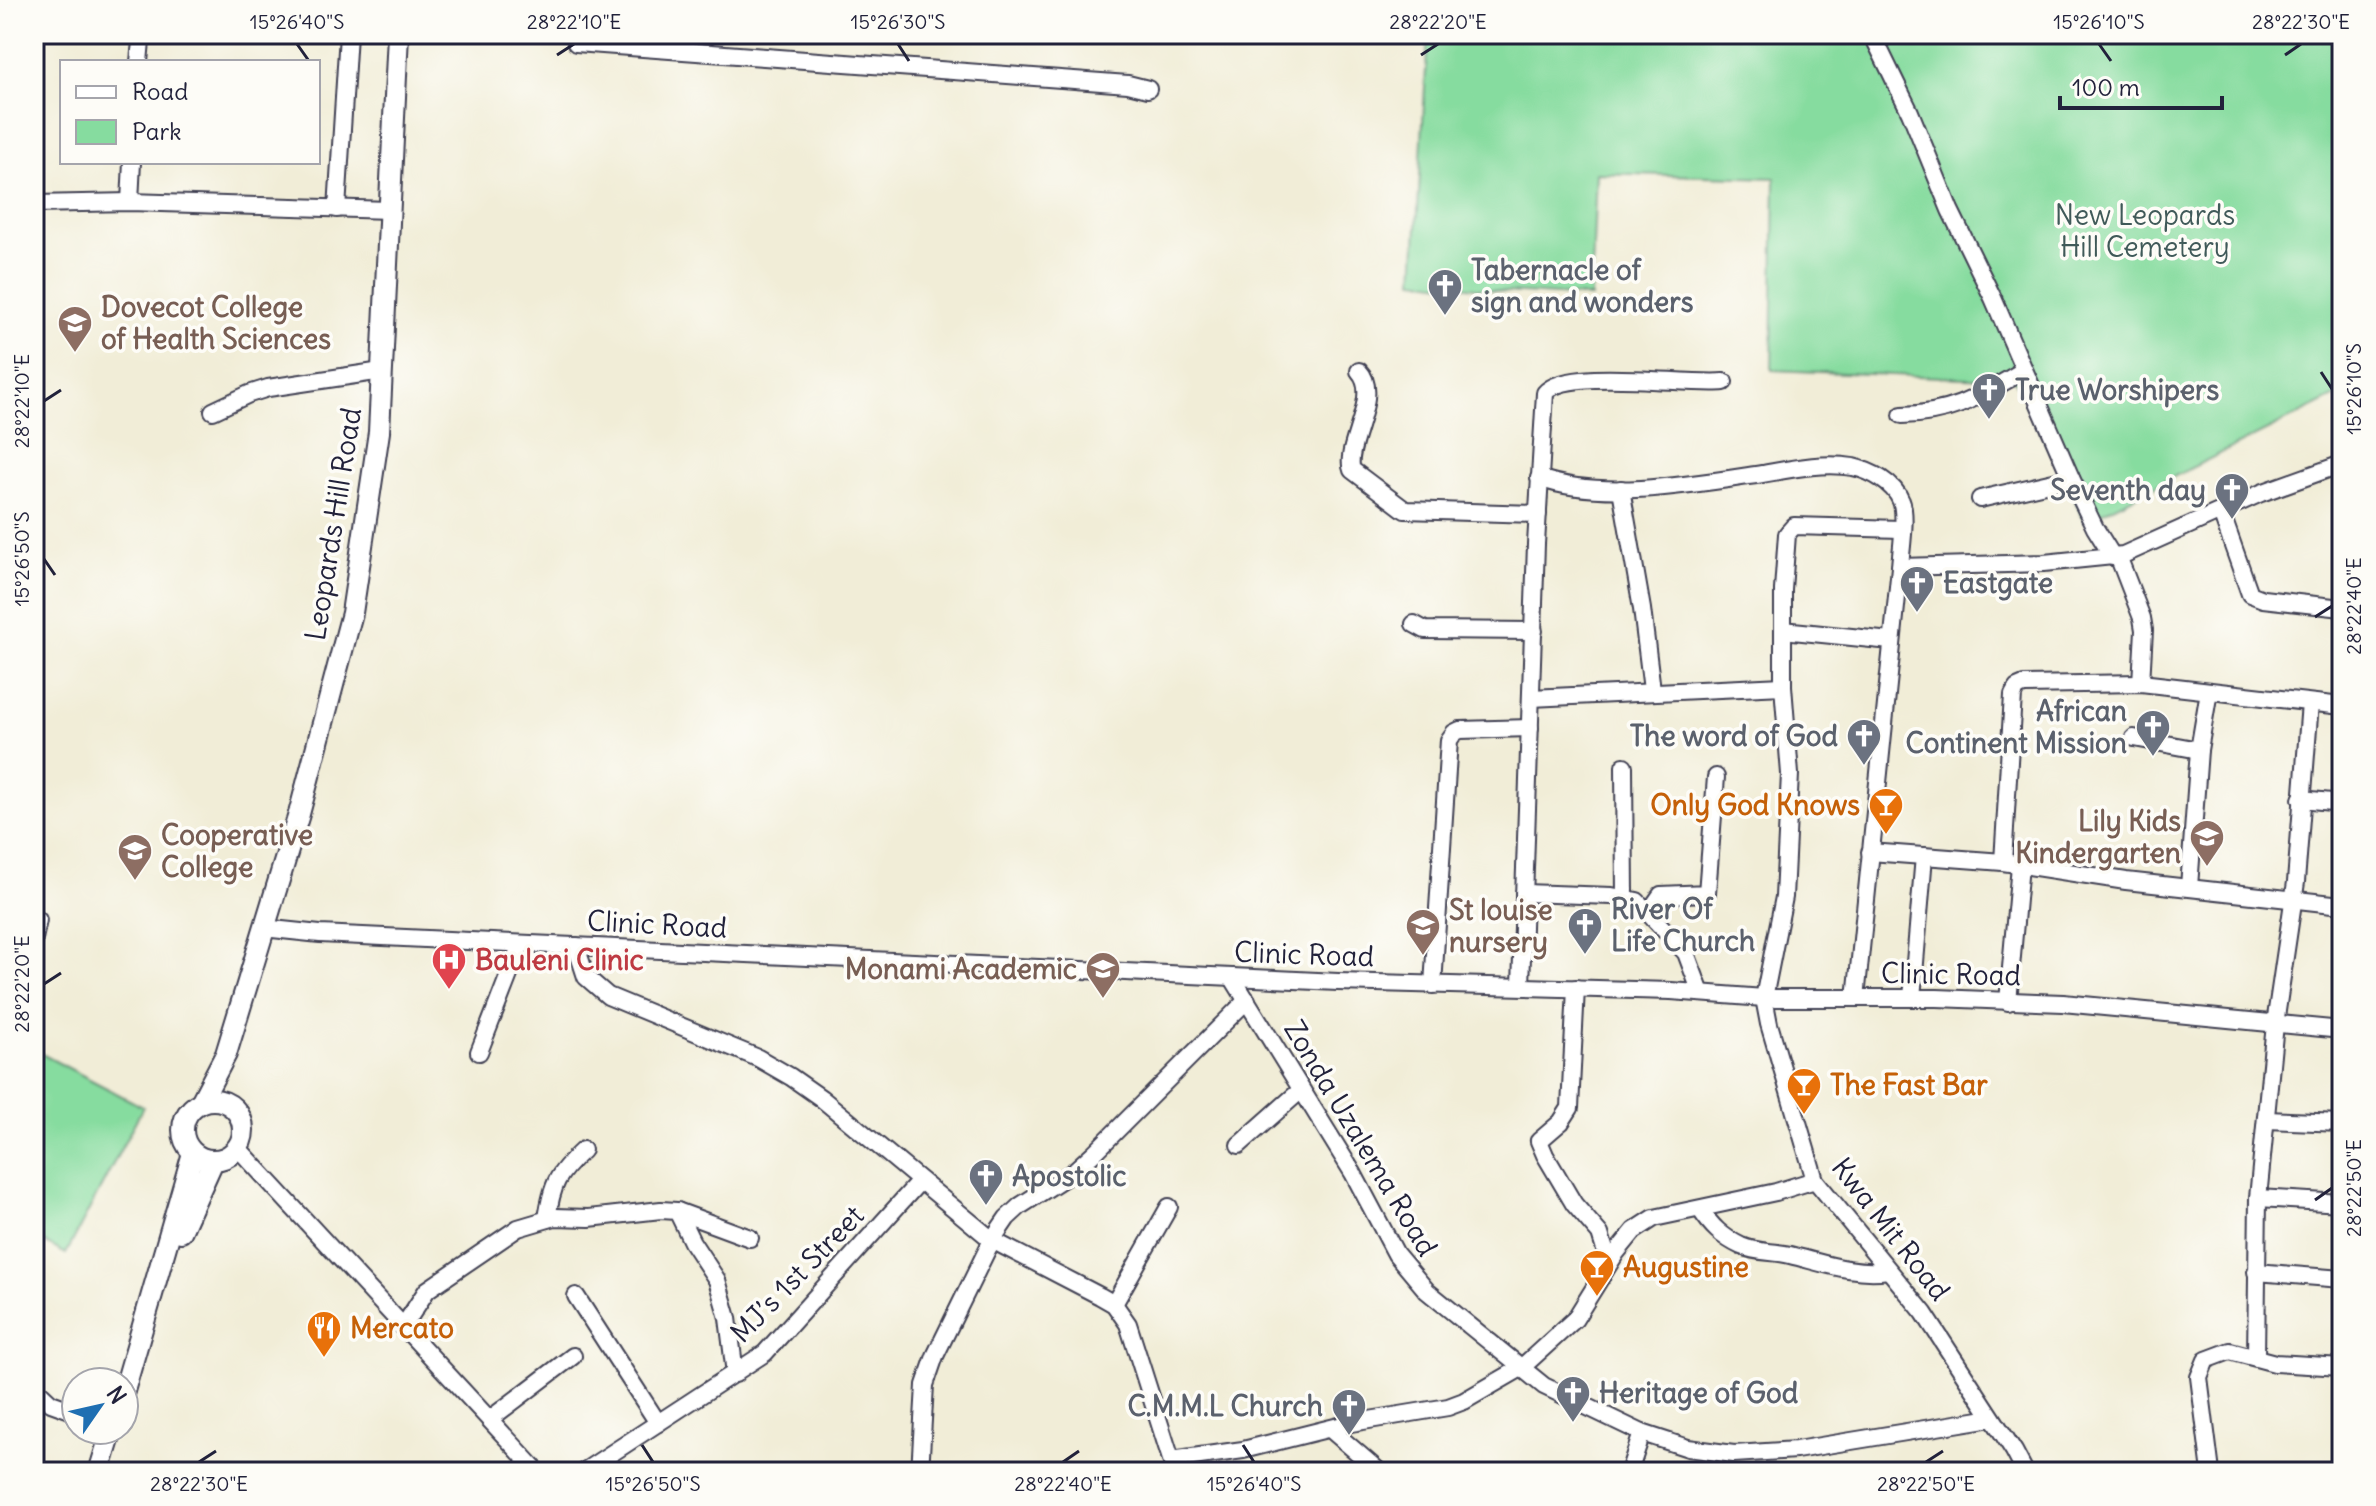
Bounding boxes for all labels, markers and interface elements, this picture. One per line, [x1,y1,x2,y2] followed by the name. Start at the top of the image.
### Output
[250,9,344,34] text: 15°26'40"S
[527,9,621,34] text: 28°22'10"E
[851,9,945,34] text: 15°26'30"S
[1389,9,1487,34] text: 28°22'20"E
[2053,9,2145,34] text: 15°26'10"S
[2252,9,2350,34] text: 28°22'30"E
[60,60,320,164] legend
[2060,60,2222,110] scale bar
[2072,72,2140,102] text: 100 m
[132,76,188,106] text: Road
[132,116,182,146] text: Park
[2055,197,2235,265] park label: New Leopards Hill Cemetery
[1471,252,1694,320] place label: Tabernacle of sign and wonders
[1426,267,1464,317] church icon: Tabernacle of sign and wonders
[101,289,331,357] place label: Dovecot College of Health Sciences
[56,304,94,354] school or university icon: Dovecot College of Health Sciences
[2341,343,2366,435] text: 15°26'10"S
[9,354,34,448] text: 28°22'10"E
[1970,371,2008,421] church icon: True Worshipers
[2015,372,2219,408] place label: True Worshipers
[297,405,369,643] street label: Leopards Hill Road
[2213,471,2251,521] church icon: Seventh day
[2050,472,2206,508] place label: Seventh day
[9,511,34,607] text: 15°26'50"S
[2341,557,2366,655] text: 28°22'40"E
[1898,564,1936,614] church icon: Eastgate
[1943,565,2053,601] place label: Eastgate
[1906,693,2127,761] place label: African Continent Mission
[2134,708,2172,758] church icon: African Continent Mission
[1845,717,1883,767] church icon: The word of God
[1630,718,1839,754] place label: The word of God
[1867,786,1905,836] bar icon: Only God Knows
[1650,787,1860,823] place label: Only God Knows
[2015,803,2181,871] place label: Lily Kids Kindergarten
[161,817,313,885] place label: Cooperative College
[2188,818,2226,868] school or university icon: Lily Kids Kindergarten
[116,832,154,882] school or university icon: Cooperative College
[1611,891,1755,959] place label: River Of Life Church
[1449,892,1553,960] place label: St louise nursery
[586,902,728,946] street label: Clinic Road
[1566,906,1604,956] church icon: River Of Life Church
[1404,907,1442,957] school or university icon: St louise nursery
[1233,934,1375,974] street label: Clinic Road
[9,935,34,1033] text: 28°22'20"E
[430,941,468,991] hospital icon: Bauleni Clinic
[475,942,644,978] place label: Bauleni Clinic
[1084,950,1122,1000] school or university icon: Monami Academic
[845,951,1077,987] place label: Monami Academic
[1881,955,2021,993] street label: Clinic Road
[1276,1014,1446,1262] street label: Zonda Uzalema Road
[1785,1066,1823,1116] bar icon: The Fast Bar
[1830,1067,1988,1103] place label: The Fast Bar
[2341,1139,2366,1237] text: 28°22'50"E
[1824,1150,1958,1308] street label: Kwa Mit Road
[967,1157,1005,1207] church icon: Apostolic
[1012,1158,1126,1194] place label: Apostolic
[723,1198,871,1350] street label: MJ’s 1st Street
[1578,1248,1616,1298] bar icon: Augustine
[1623,1249,1749,1285] place label: Augustine
[305,1309,343,1359] restaurant icon: Mercato
[350,1310,454,1346] place label: Mercato
[60,1366,140,1446] north arrow
[1554,1374,1592,1424] church icon: Heritage of God
[1599,1375,1799,1411] place label: Heritage of God
[101,1381,132,1409] text: N
[1330,1387,1368,1437] church icon: C.M.M.L Church
[1127,1388,1323,1424] place label: C.M.M.L Church
[150,1471,248,1496] text: 28°22'30"E
[605,1471,701,1496] text: 15°26'50"S
[1014,1471,1112,1496] text: 28°22'40"E
[1207,1471,1301,1496] text: 15°26'40"S
[1877,1471,1975,1496] text: 28°22'50"E

